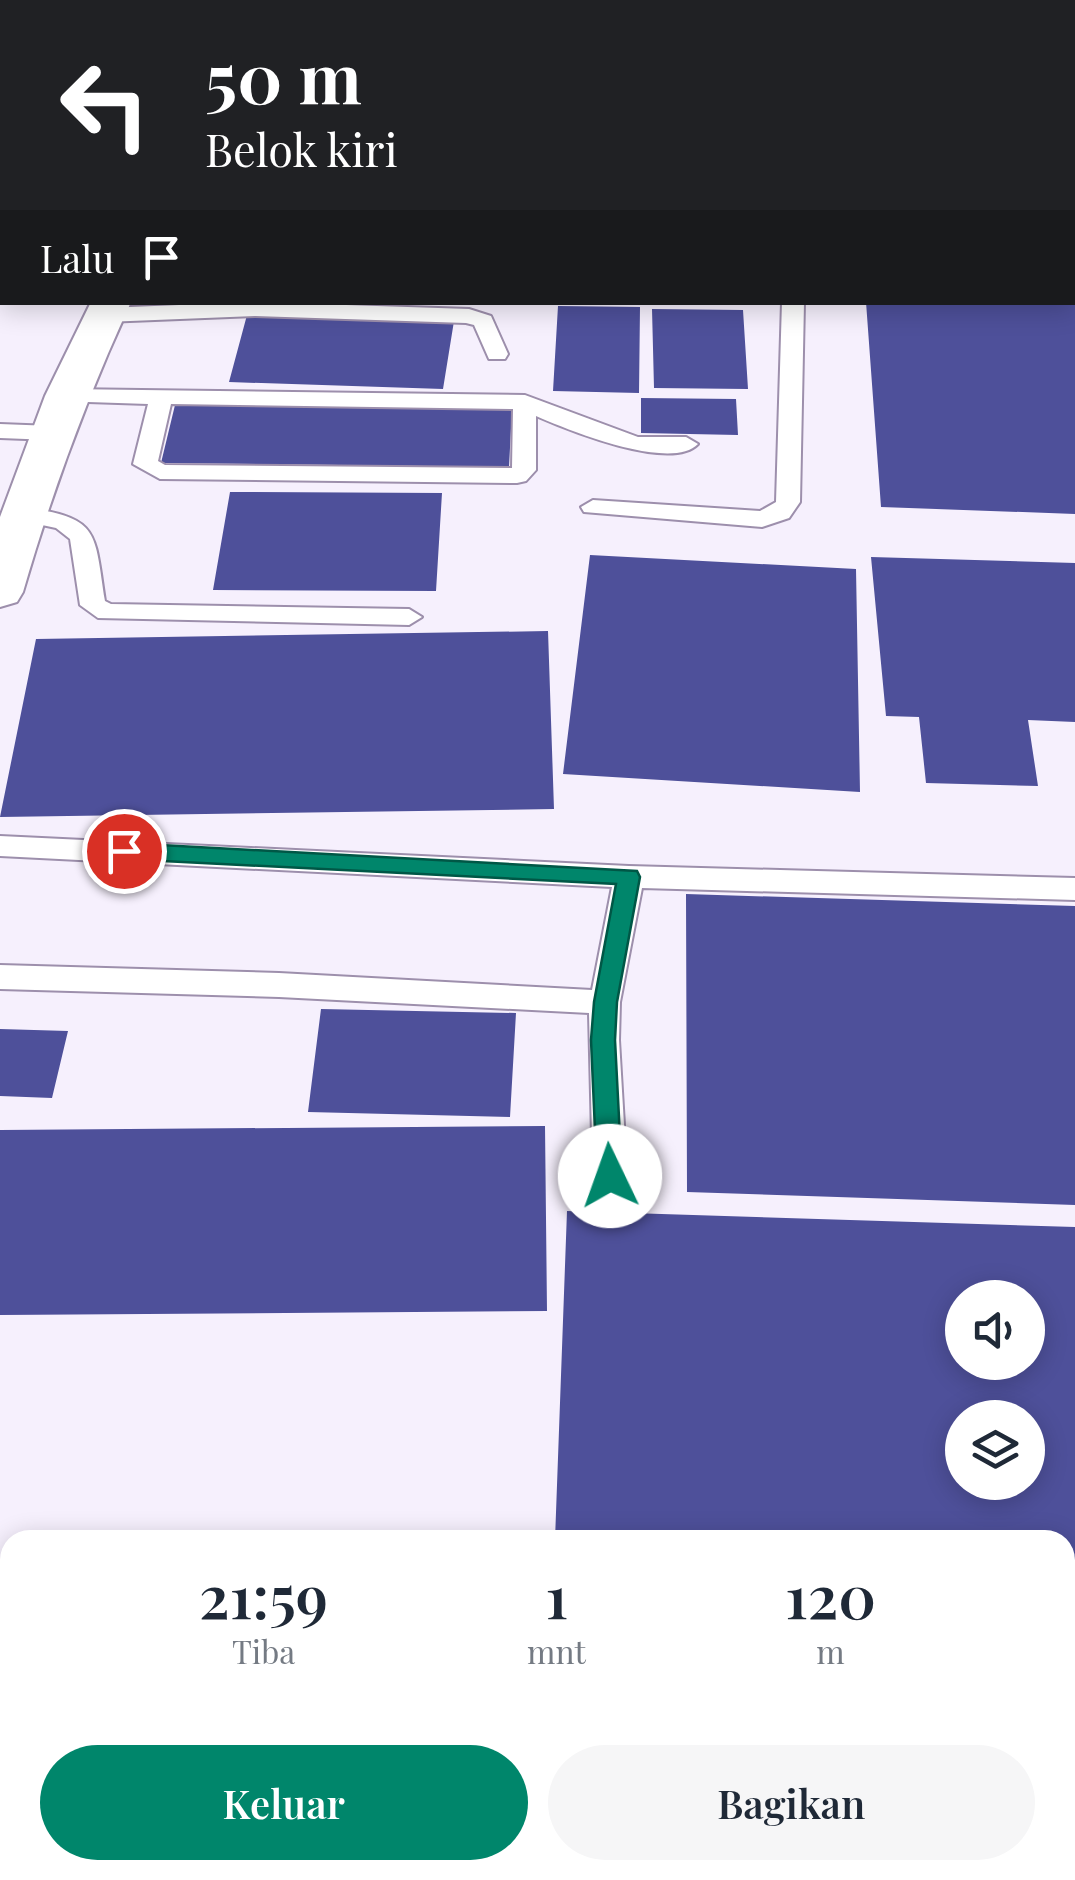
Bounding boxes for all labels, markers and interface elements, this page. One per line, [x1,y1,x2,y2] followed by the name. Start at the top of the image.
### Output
[205,28,362,122] text: 50 m
[40,40,170,170] icon: left
[205,118,398,178] text: Belok kiri
[134,230,189,285] icon: arrive
[40,232,114,283] text: Lalu
[82,809,167,894] pin
[97,824,152,879] icon: arrive
[558,1124,662,1228] position arrow
[945,1280,1045,1500] map controls
[945,1280,1045,1380] button: sound
[945,1400,1045,1500] button: layers
[199,1554,328,1634] text: 21:59
[545,1554,568,1634] text: 1
[785,1554,876,1634] text: 120
[232,1629,295,1672] text: Tiba
[527,1629,586,1672] text: mnt
[816,1629,845,1672] text: m
[40,1745,528,1860] button: Keluar
[548,1745,1035,1860] button: Bagikan

